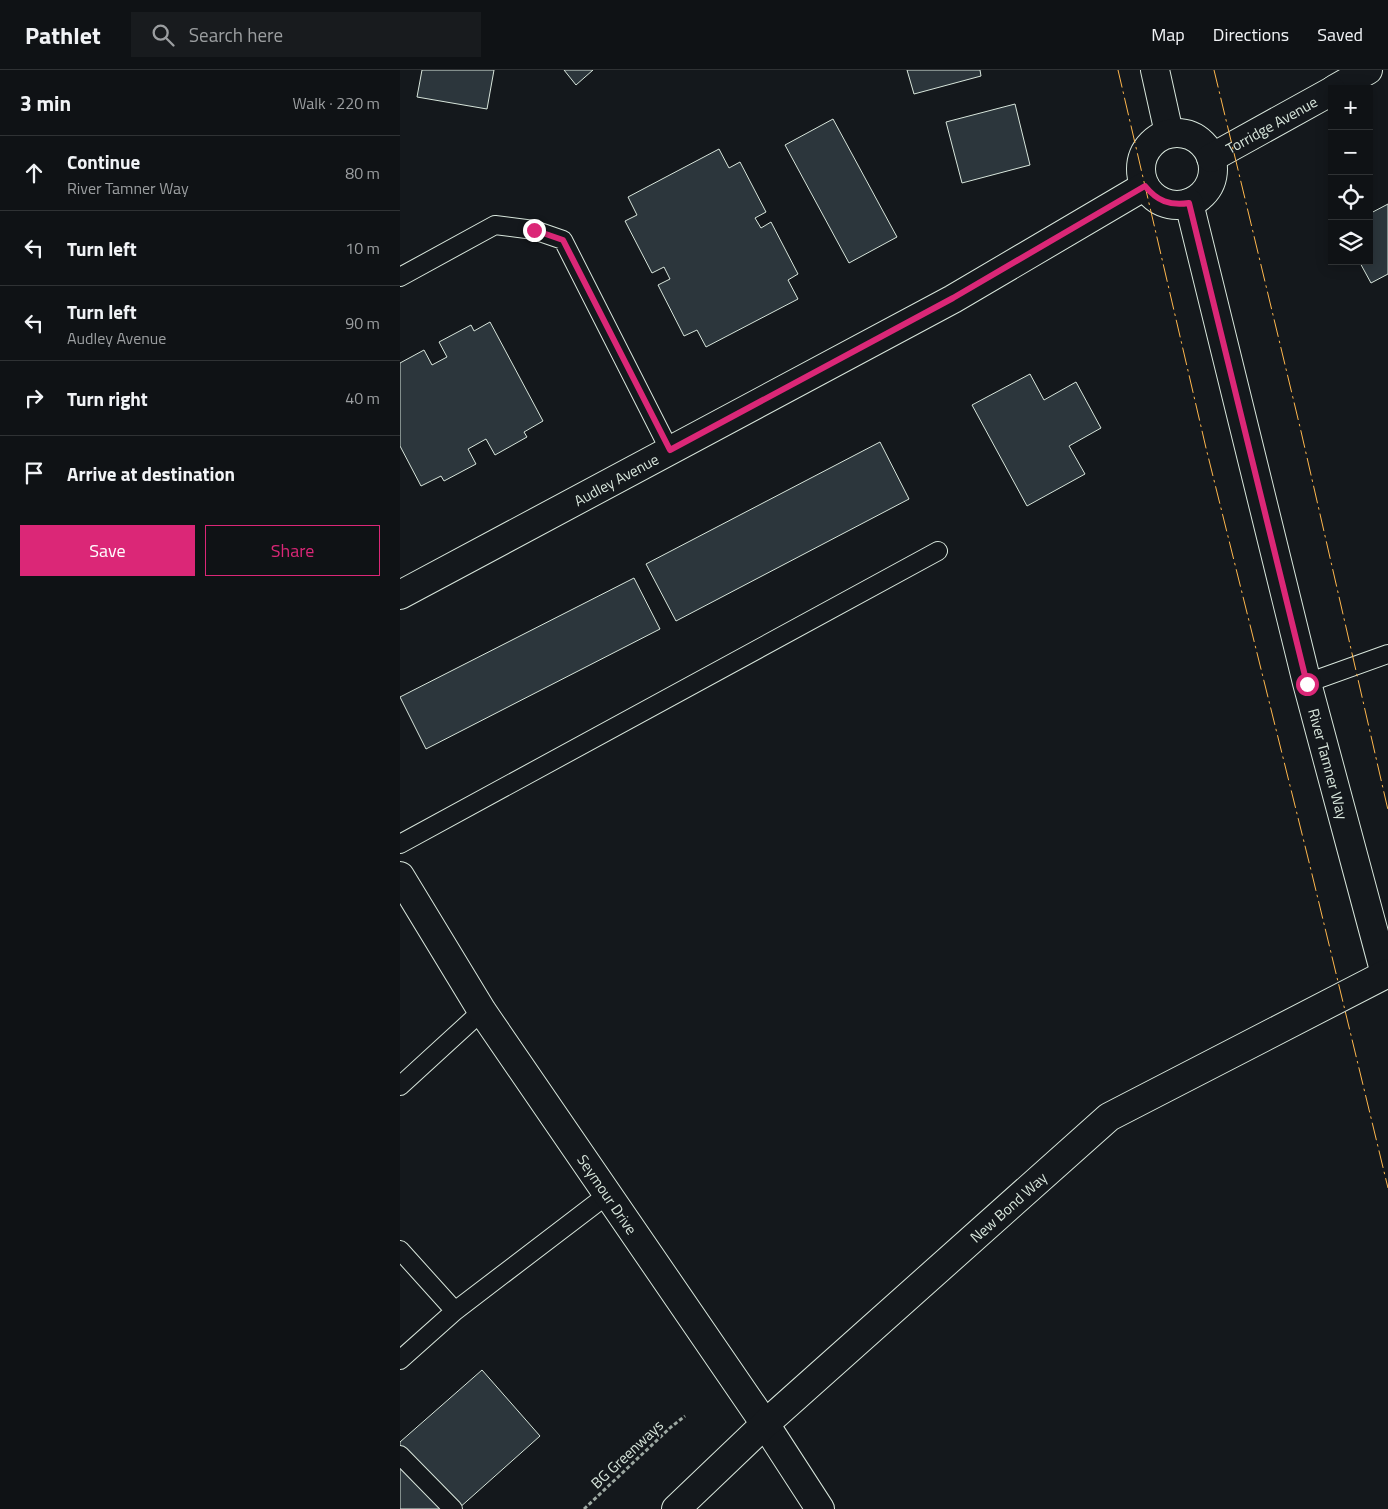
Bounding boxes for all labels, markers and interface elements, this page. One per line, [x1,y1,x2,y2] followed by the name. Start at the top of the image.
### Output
[131,12,481,57] search box
[25,17,101,53] text: Pathlet
[189,20,283,49] text: Search here
[149,21,177,49] icon: search
[1151,21,1185,48] text: Map
[1213,21,1289,48] text: Directions
[1317,21,1363,48] text: Saved
[1328,85,1373,265] map controls
[1328,85,1373,130] button: +
[20,87,71,119] text: 3 min
[1221,90,1321,159] street label: Torridge Avenue
[292,91,380,115] text: Walk · 220 m
[1328,130,1373,175] button: −
[67,147,140,176] text: Continue
[20,159,48,187] icon: ahead
[345,161,380,185] text: 80 m
[1328,175,1373,220] button: locate
[67,176,189,200] text: River Tamner Way
[523,219,546,242] route end
[1328,220,1373,265] button: layers
[20,234,48,262] icon: left
[67,234,137,263] text: Turn left
[345,236,380,260] text: 10 m
[67,297,137,326] text: Turn left
[20,309,48,337] icon: left
[345,311,380,335] text: 90 m
[67,326,166,350] text: Audley Avenue
[20,384,48,412] icon: right
[67,384,148,413] text: Turn right
[345,386,380,410] text: 40 m
[569,447,663,512] street label: Audley Avenue
[20,459,48,487] icon: arrive
[67,459,235,488] text: Arrive at destination
[20,525,195,576] button: Save
[205,525,380,576] button: Share
[1296,673,1319,696] route start
[1303,706,1355,822] street label: River Tamner Way
[572,1149,643,1239] street label: Seymour Drive
[964,1166,1052,1248] street label: New Bond Way
[585,1414,669,1494] street label: BG Greenways

